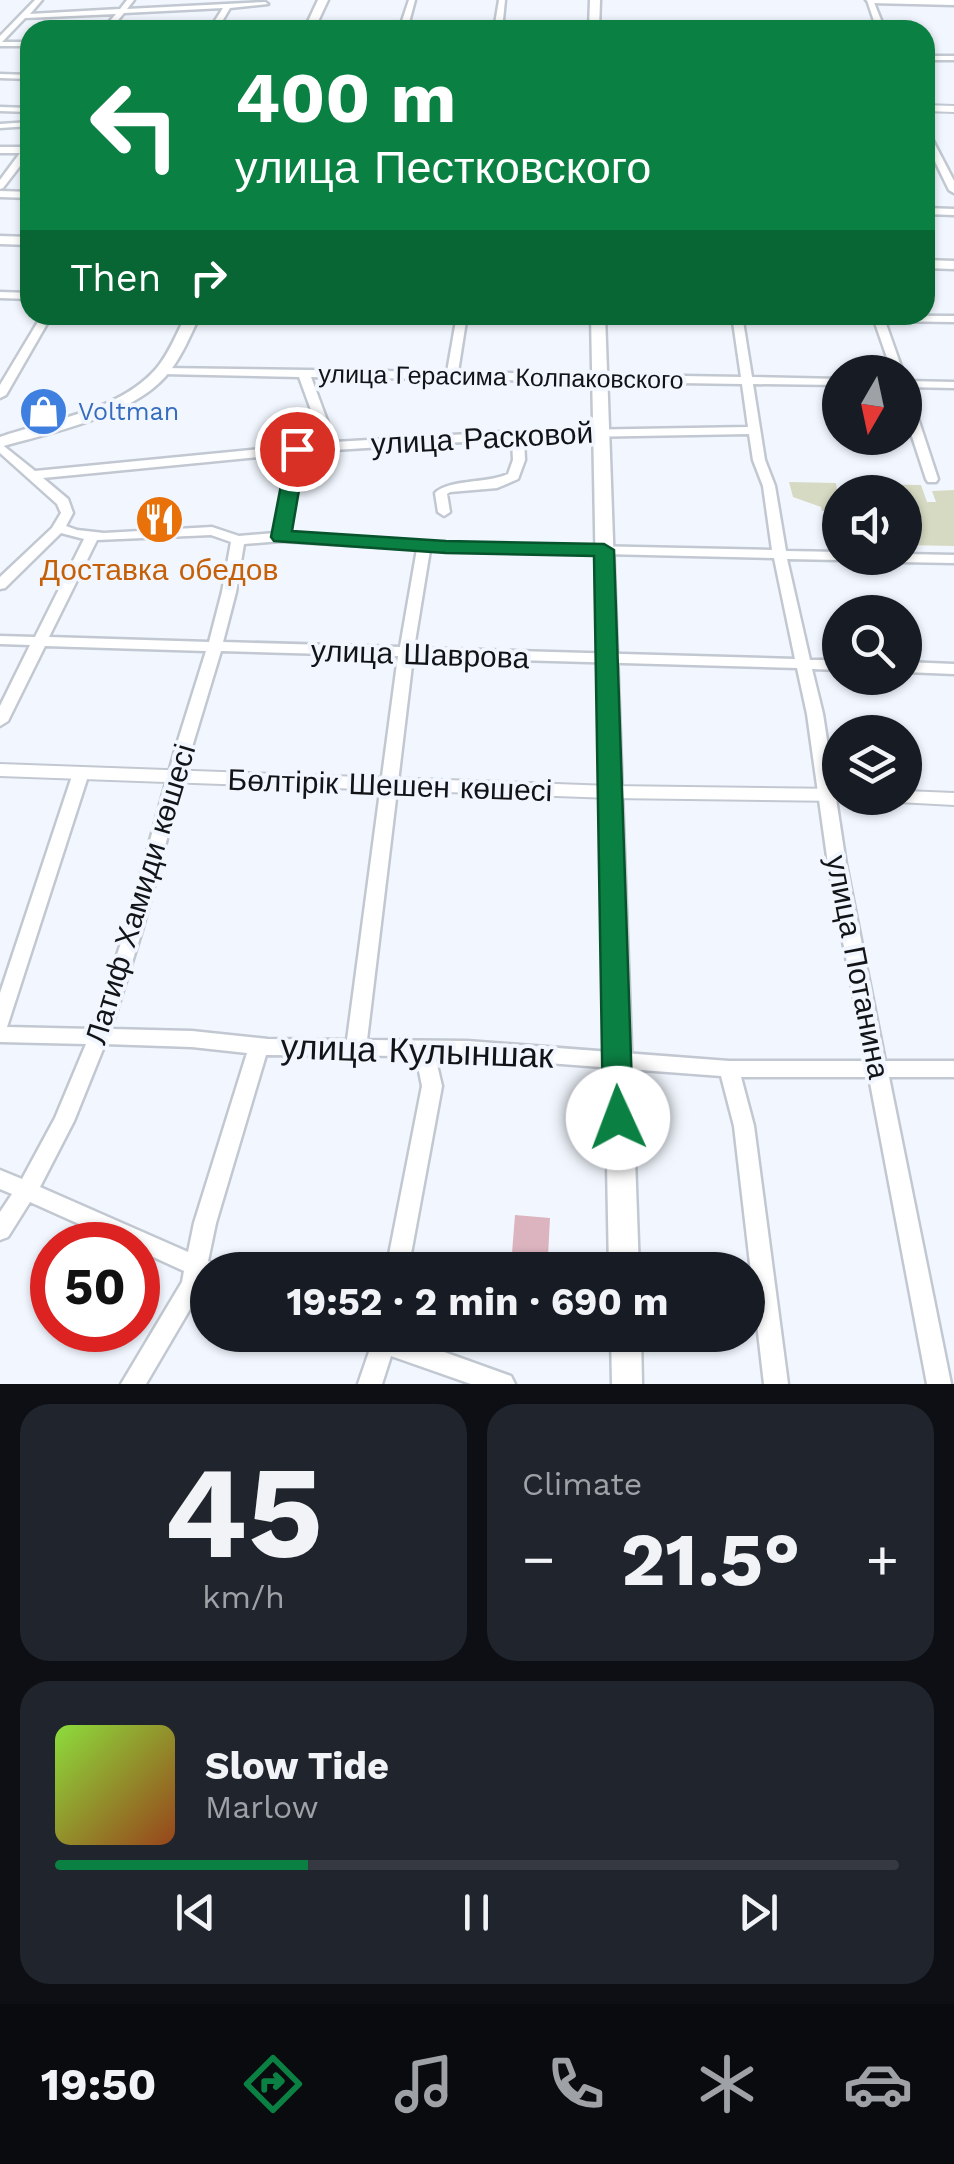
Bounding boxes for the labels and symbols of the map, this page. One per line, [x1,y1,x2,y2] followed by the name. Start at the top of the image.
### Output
[822,355,922,455] north arrow
[318,359,684,395] street label: улица Герасима Колпаковского
[17,385,69,437] shop icon: Voltman
[78,397,179,426] place label: Voltman
[255,407,340,492] pin
[370,415,594,461] street label: улица Расковой
[133,494,185,546] restaurant icon: Доставка обедов
[40,552,278,587] place label: Доставка обедов
[310,633,530,675] street label: улица Шаврова
[78,740,202,1048] street label: Латиф Хамиди көшесі
[227,762,553,808] street label: Бөлтірік Шешен көшесі
[819,852,897,1082] street label: улица Потанина
[280,1025,555,1077] street label: улица Кулыншак
[566,1066,670,1170] position arrow
[30,1222,160,1352] speed limit sign: 50

